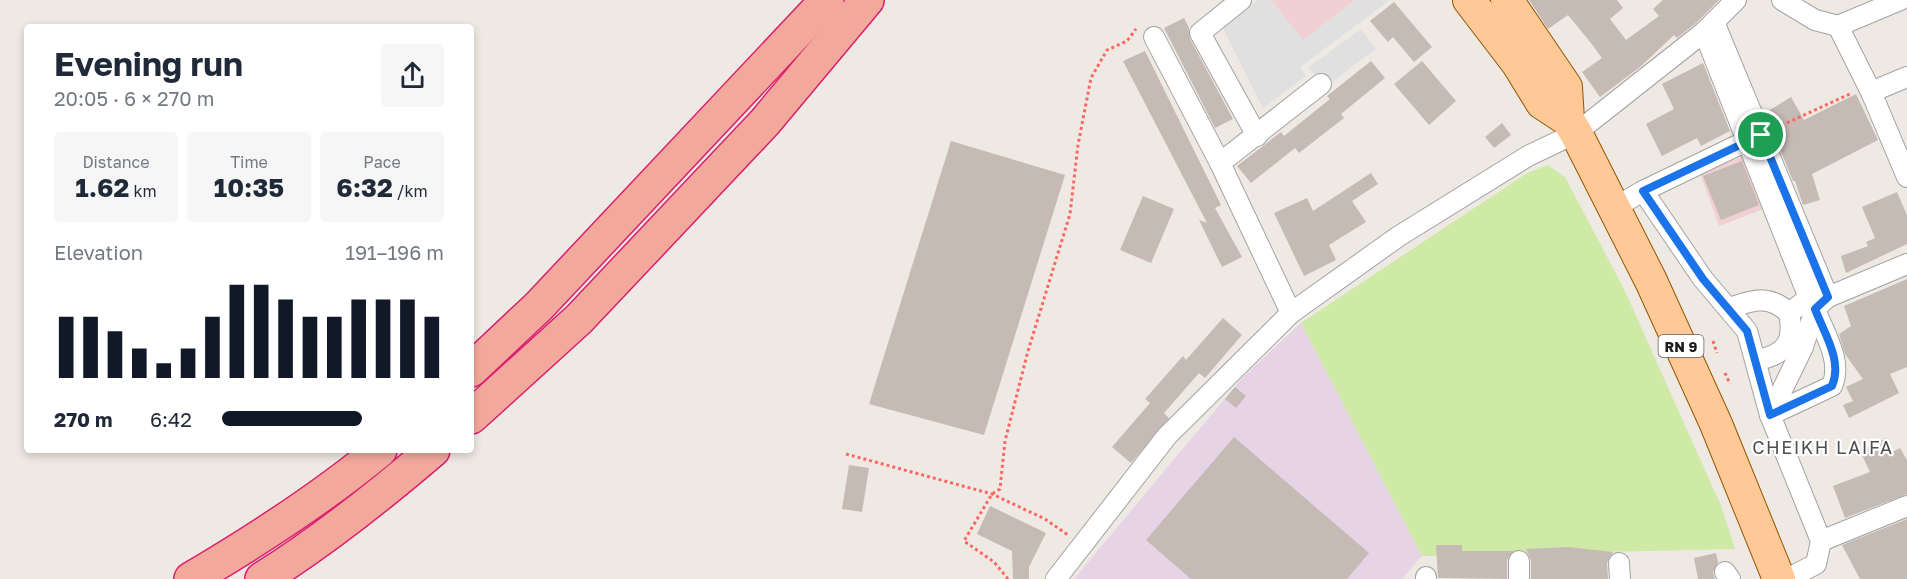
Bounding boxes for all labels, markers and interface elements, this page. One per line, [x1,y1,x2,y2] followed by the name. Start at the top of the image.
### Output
[54,44,243,83] text: Evening run
[381,44,444,107] button: share
[54,86,214,110] text: 20:05 · 6 × 270 m
[1735,109,1786,160] pin
[1744,118,1777,151] icon: arrive
[82,152,150,172] text: Distance
[230,152,268,172] text: Time
[363,152,401,172] text: Pace
[75,172,129,203] text: 1.62
[214,172,284,203] text: 10:35
[336,172,393,203] text: 6:32
[129,181,157,201] text: km
[393,181,428,201] text: /km
[54,240,143,264] text: Elevation
[345,240,444,264] text: 191–196 m
[1658,335,1704,357] road number: RN 9
[54,407,113,431] text: 270 m
[150,407,192,431] text: 6:42
[1752,436,1894,458] district label: CHEIKH LAIFA

